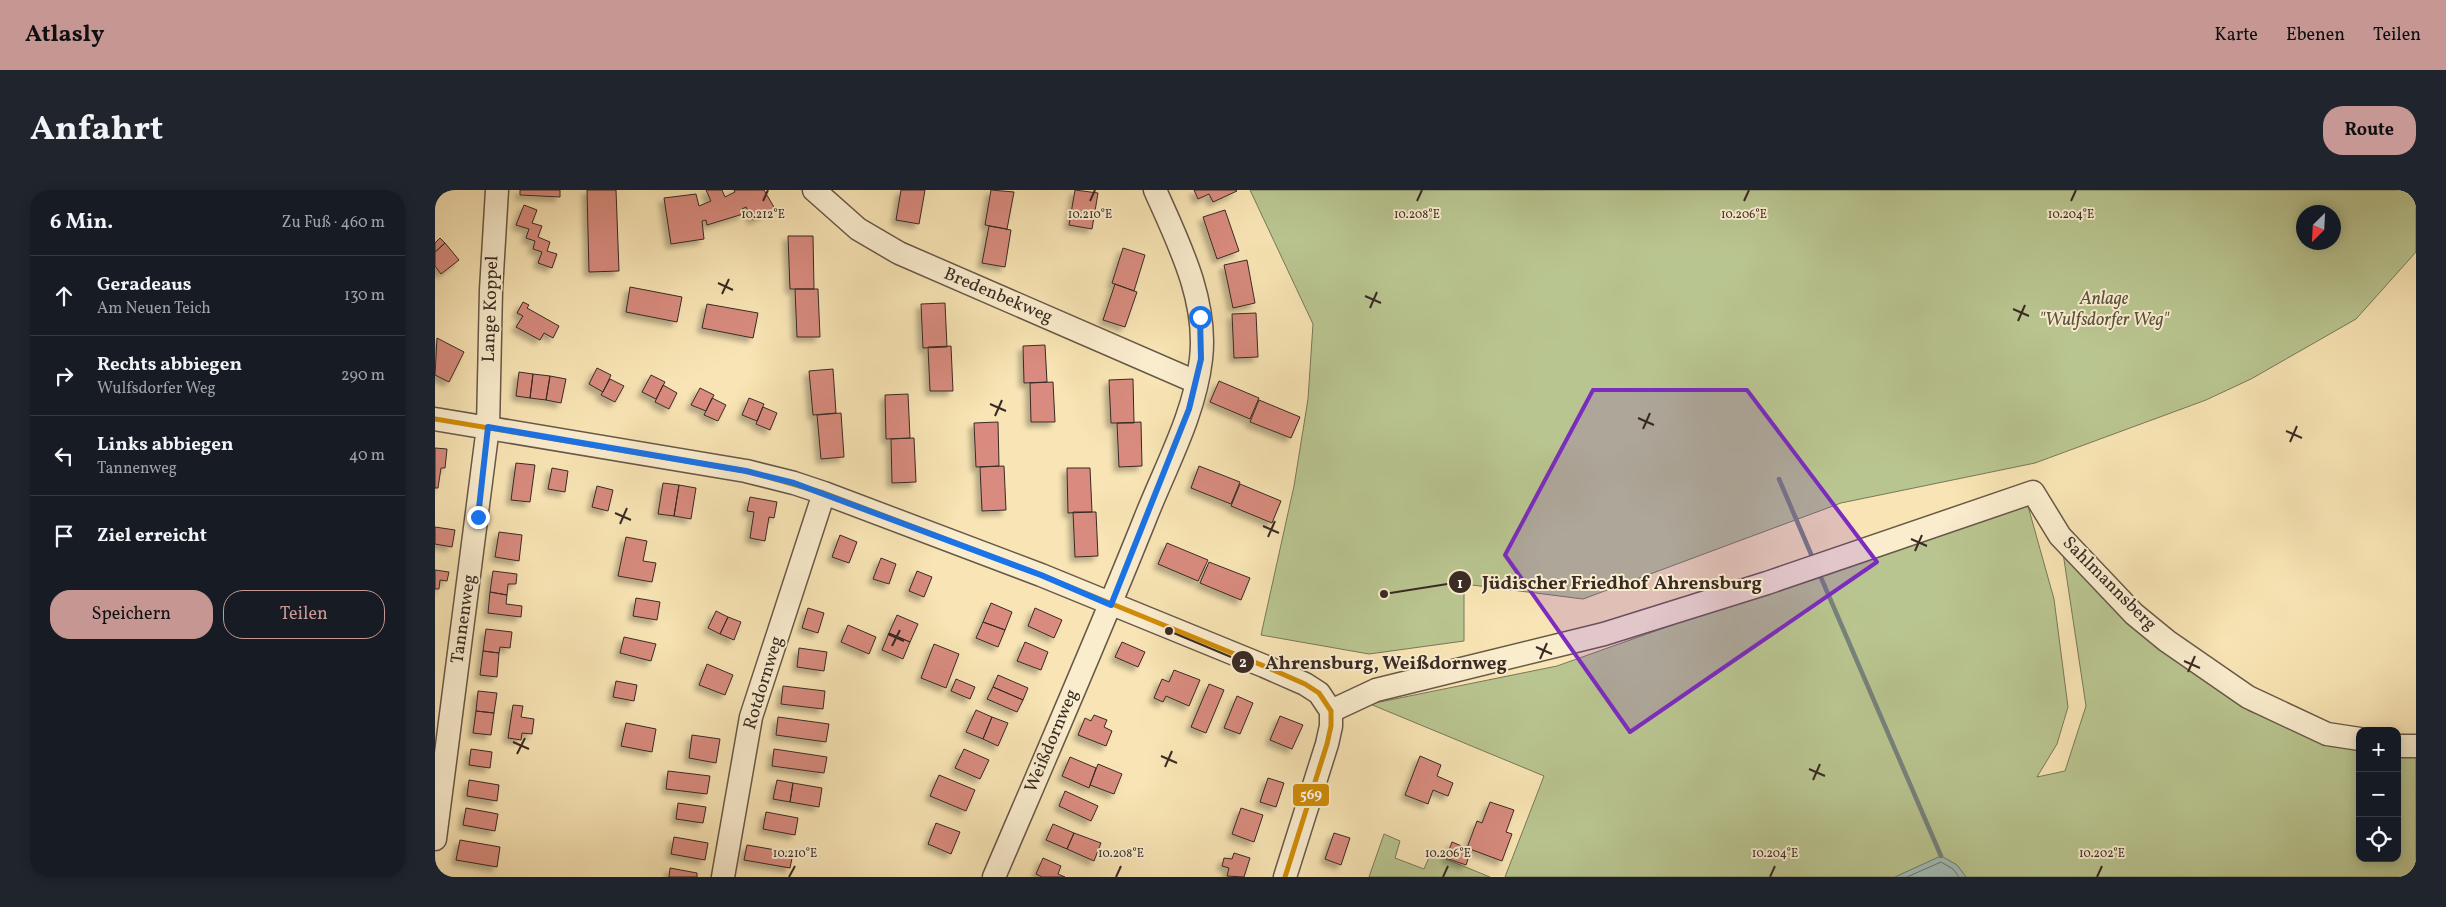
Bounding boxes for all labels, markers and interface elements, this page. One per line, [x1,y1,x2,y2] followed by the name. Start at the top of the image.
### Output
[25,18,104,52] text: Atlasly
[2214,23,2258,48] text: Karte
[2286,23,2345,48] text: Ebenen
[2373,23,2421,48] text: Teilen
[30,106,163,154] text: Anfahrt
[2323,106,2416,155] button: Route
[2296,205,2341,250] north arrow
[741,207,785,223] text: 10.212°E
[1068,207,1112,223] text: 10.210°E
[1394,207,1440,223] text: 10.208°E
[1721,207,1767,223] text: 10.206°E
[2048,207,2094,223] text: 10.204°E
[50,208,113,237] text: 6 Min.
[282,212,385,234] text: Zu Fuß · 460 m
[477,255,505,363] street label: Lange Koppel
[940,262,1056,330] street label: Bredenbekweg
[97,272,192,298] text: Geradeaus
[50,282,78,310] icon: ahead
[344,285,385,307] text: 130 m
[2039,287,2170,333] park label: Anlage "Wulfsdorfer Weg"
[97,298,211,320] text: Am Neuen Teich
[1189,306,1212,329] route start
[97,352,242,378] text: Rechts abbiegen
[50,362,78,390] icon: right
[341,365,385,387] text: 290 m
[97,378,216,400] text: Wulfsdorfer Weg
[97,432,234,458] text: Links abbiegen
[50,442,78,470] icon: left
[349,445,385,467] text: 40 m
[97,458,177,480] text: Tannenweg
[467,506,490,529] route end
[50,522,78,550] icon: arrive
[97,523,207,549] text: Ziel erreicht
[2056,531,2162,637] street label: Sahlmannsberg
[1448,565,1771,599] callout: Jüdischer Friedhof Ahrensburg
[1481,571,1762,597] text: Jüdischer Friedhof Ahrensburg
[445,573,483,665] street label: Tannenweg
[1457,574,1463,595] text: 1
[50,590,213,639] button: Speichern
[223,590,385,639] button: Teilen
[738,633,790,733] street label: Rotdornweg
[1230,645,1517,679] callout: Ahrensburg, Weißdornweg
[1265,651,1507,677] text: Ahrensburg, Weißdornweg
[1239,653,1247,674] text: 2
[1019,685,1085,797] street label: Weißdornweg
[2356,727,2401,862] map controls
[2356,727,2401,772] button: +
[2356,772,2401,817] button: −
[1292,783,1330,807] line badge: 569
[1300,786,1322,805] text: 569
[2356,817,2401,862] button: locate
[773,846,817,862] text: 10.210°E
[1098,846,1144,862] text: 10.208°E
[1425,846,1471,862] text: 10.206°E
[1752,846,1798,862] text: 10.204°E
[2079,846,2125,862] text: 10.202°E

